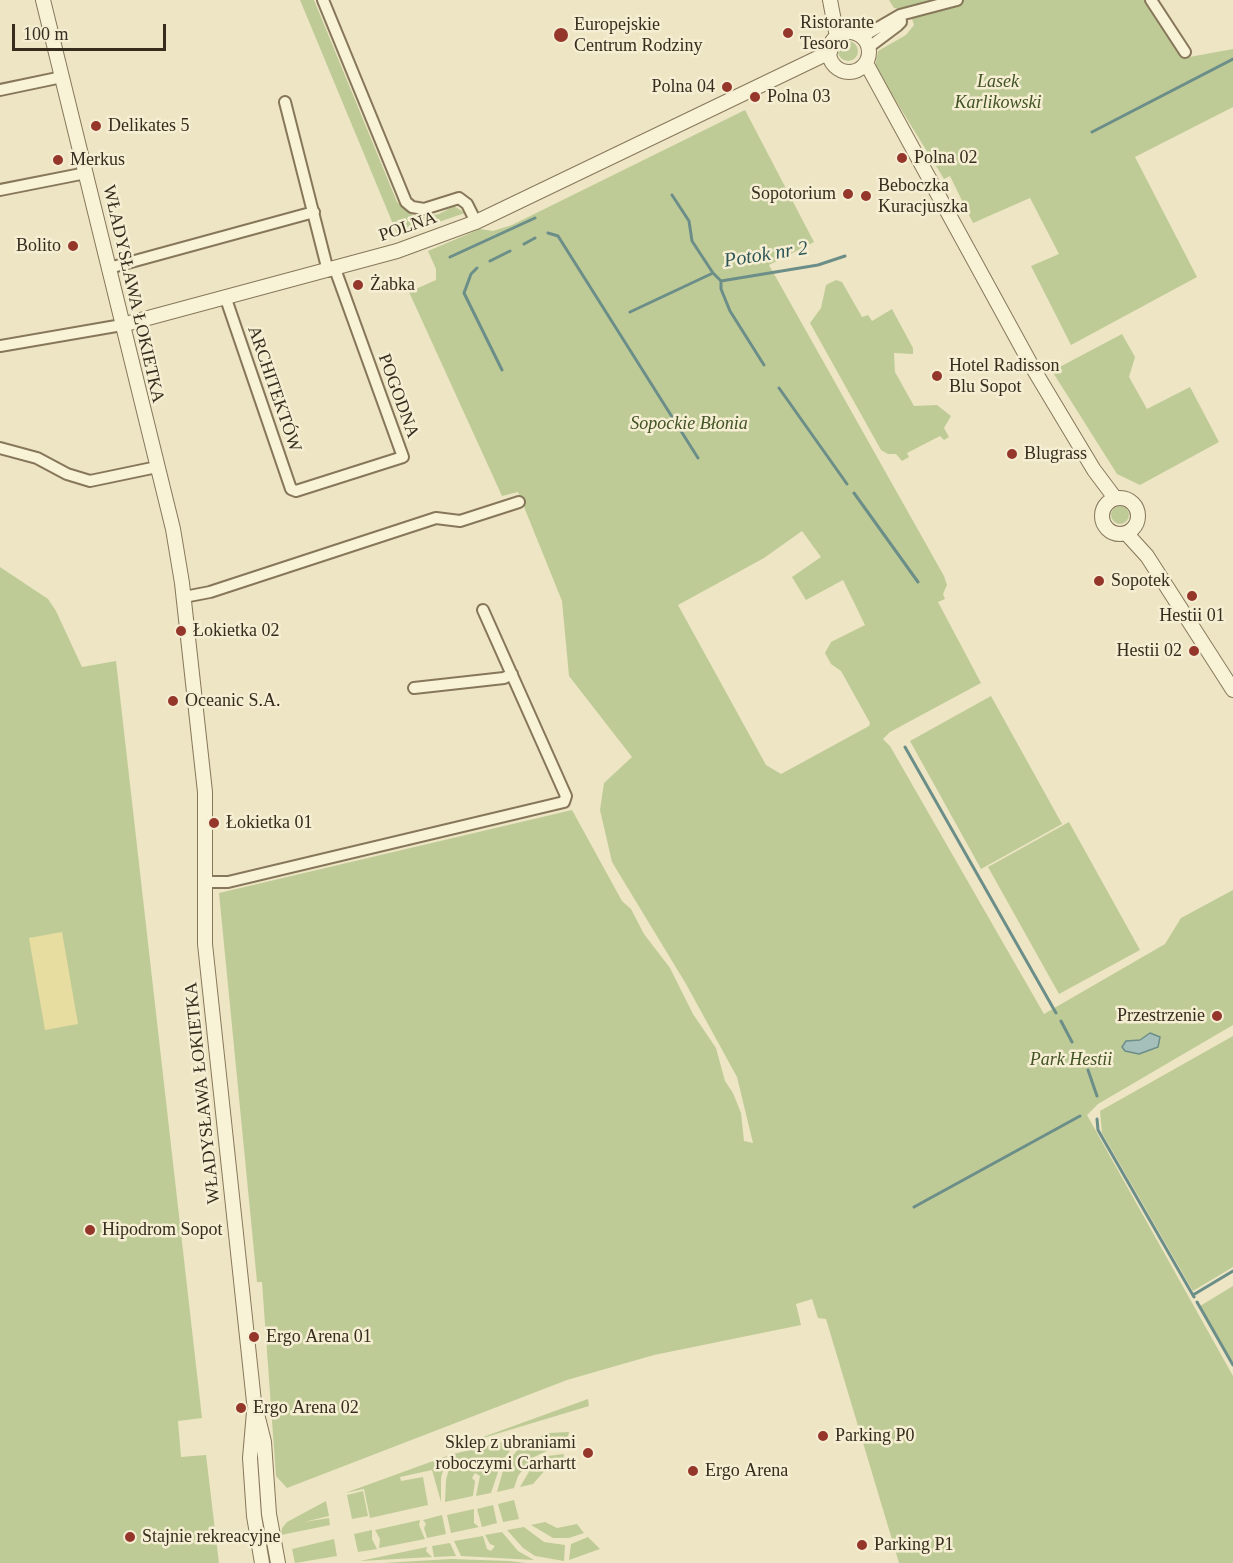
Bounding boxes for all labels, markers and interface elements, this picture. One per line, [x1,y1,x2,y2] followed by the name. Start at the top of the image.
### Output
[15,12,170,50] scale bar
[800,12,874,54] place label: Ristorante Tesoro
[574,14,702,57] place label: Europejskie Centrum Rodziny
[23,24,69,44] text: 100 m
[552,26,570,44] marker: Europejskie Centrum Rodziny
[781,26,795,40] marker: Ristorante Tesoro
[954,71,1042,113] park label: Lasek Karlikowski
[651,76,715,98] place label: Polna 04
[720,80,734,94] marker: Polna 04
[767,86,831,108] place label: Polna 03
[748,90,762,104] marker: Polna 03
[108,115,189,137] place label: Delikates 5
[89,119,103,133] marker: Delikates 5
[914,147,978,169] place label: Polna 02
[70,149,125,171] place label: Merkus
[895,151,909,165] marker: Polna 02
[51,153,65,167] marker: Merkus
[878,175,968,218] place label: Beboczka Kuracjuszka
[97,183,169,405] street label: WŁADYSŁAWA ŁOKIETKA
[751,183,836,205] place label: Sopotorium
[841,187,855,201] marker: Sopotorium
[859,189,873,203] marker: Beboczka Kuracjuszka
[376,207,440,247] street label: POLNA
[16,235,61,257] place label: Bolito
[722,237,810,273] water label: Potok nr 2
[66,239,80,253] marker: Bolito
[370,274,415,296] place label: Żabka
[351,278,365,292] marker: Żabka
[242,323,306,455] street label: ARCHITEKTÓW
[373,351,423,441] street label: POGODNA
[949,355,1059,398] place label: Hotel Radisson Blu Sopot
[930,369,944,383] marker: Hotel Radisson Blu Sopot
[630,413,748,435] park label: Sopockie Błonia
[1024,443,1087,465] place label: Blugrass
[1005,447,1019,461] marker: Blugrass
[1111,570,1170,592] place label: Sopotek
[1092,574,1106,588] marker: Sopotek
[1185,589,1199,603] marker: Hestii 01
[1159,605,1225,627] place label: Hestii 01
[193,620,279,642] place label: Łokietka 02
[174,624,188,638] marker: Łokietka 02
[1117,640,1182,662] place label: Hestii 02
[1187,644,1201,658] marker: Hestii 02
[185,690,280,712] place label: Oceanic S.A.
[166,694,180,708] marker: Oceanic S.A.
[226,812,312,834] place label: Łokietka 01
[207,816,221,830] marker: Łokietka 01
[181,981,225,1205] street label: WŁADYSŁAWA ŁOKIETKA
[1117,1005,1205,1027] place label: Przestrzenie
[1210,1009,1224,1023] marker: Przestrzenie
[1030,1049,1112,1071] park label: Park Hestii
[102,1219,223,1241] place label: Hipodrom Sopot
[83,1223,97,1237] marker: Hipodrom Sopot
[266,1326,372,1348] place label: Ergo Arena 01
[247,1330,261,1344] marker: Ergo Arena 01
[253,1397,359,1419] place label: Ergo Arena 02
[234,1401,248,1415] marker: Ergo Arena 02
[835,1425,915,1447] place label: Parking P0
[816,1429,830,1443] marker: Parking P0
[436,1432,576,1474] place label: Sklep z ubraniami roboczymi Carhartt
[581,1446,595,1460] marker: Sklep z ubraniami roboczymi Carhartt
[705,1460,788,1482] place label: Ergo Arena
[686,1464,700,1478] marker: Ergo Arena
[142,1526,280,1548] place label: Stajnie rekreacyjne
[123,1530,137,1544] marker: Stajnie rekreacyjne
[874,1534,954,1556] place label: Parking P1
[855,1538,869,1552] marker: Parking P1

